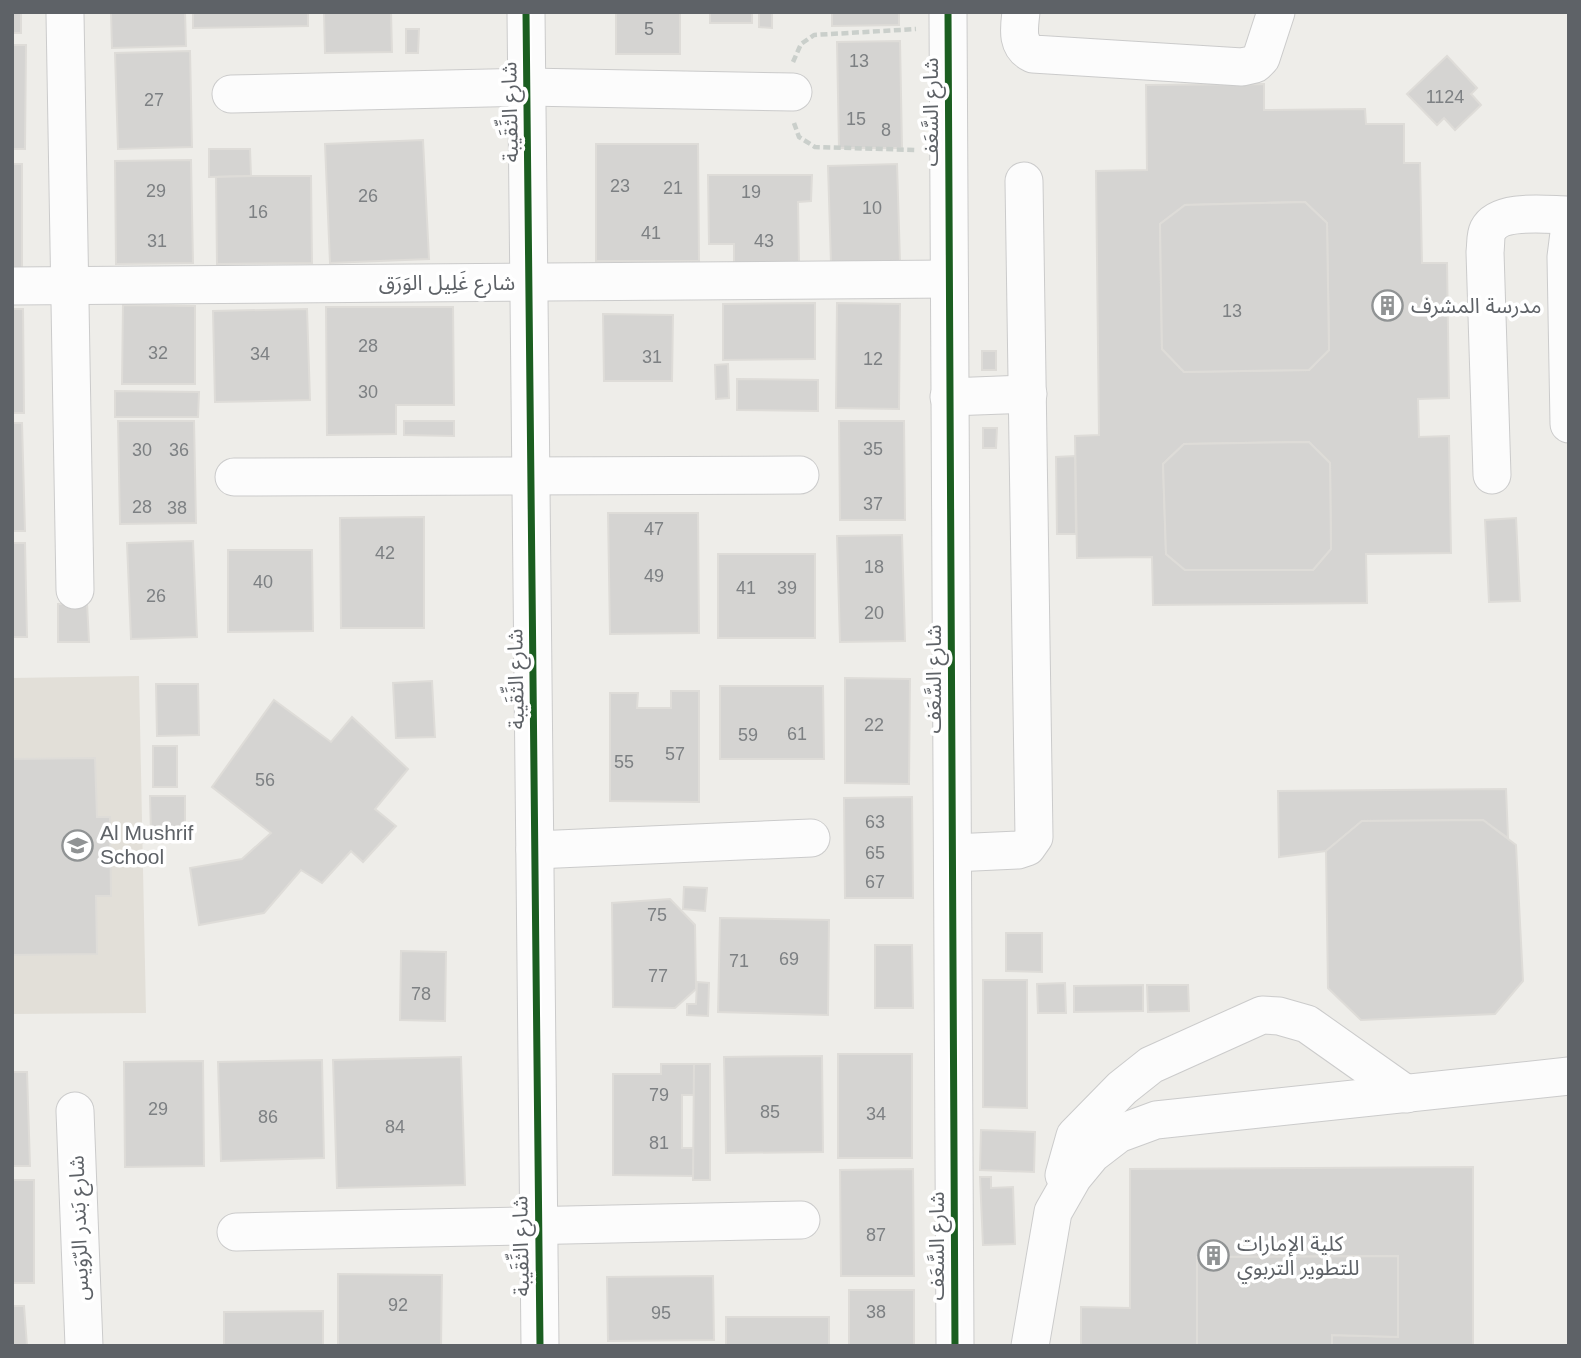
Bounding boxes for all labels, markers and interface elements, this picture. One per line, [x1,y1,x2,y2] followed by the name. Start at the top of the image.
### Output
[644,19,654,39] house number: 5
[849,51,869,71] house number: 13
[919,57,946,167] street label: شارع السَّعَف
[491,61,526,163] street label: شارع الثِّقَيبة
[1426,87,1464,107] house number: 1124
[144,90,164,110] house number: 27
[846,109,866,129] house number: 15
[881,120,891,140] house number: 8
[610,176,630,196] house number: 23
[663,178,683,198] house number: 21
[146,181,166,201] house number: 29
[741,182,761,202] house number: 19
[358,186,378,206] house number: 26
[862,198,882,218] house number: 10
[248,202,268,222] house number: 16
[641,223,661,243] house number: 41
[147,231,167,251] house number: 31
[754,231,774,251] house number: 43
[379,270,515,298] street label: شارع غَلِيل الوَرَق
[1371,289,1405,323] building icon: مدرسة المشرف
[1411,294,1542,318] place label: مدرسة المشرف
[1222,301,1242,321] house number: 13
[358,336,378,356] house number: 28
[148,343,168,363] house number: 32
[250,344,270,364] house number: 34
[642,347,662,367] house number: 31
[863,349,883,369] house number: 12
[358,382,378,402] house number: 30
[863,439,883,459] house number: 35
[132,440,152,460] house number: 30
[169,440,189,460] house number: 36
[863,494,883,514] house number: 37
[132,497,152,517] house number: 28
[167,498,187,518] house number: 38
[644,519,664,539] house number: 47
[375,543,395,563] house number: 42
[864,557,884,577] house number: 18
[644,566,664,586] house number: 49
[253,572,273,592] house number: 40
[736,578,756,598] house number: 41
[777,578,797,598] house number: 39
[146,586,166,606] house number: 26
[864,603,884,623] house number: 20
[922,624,949,734] street label: شارع السَّعَف
[497,628,532,730] street label: شارع الثِّقَيبة
[864,715,884,735] house number: 22
[787,724,807,744] house number: 61
[738,725,758,745] house number: 59
[665,744,685,764] house number: 57
[614,752,634,772] house number: 55
[255,770,275,790] house number: 56
[865,812,885,832] house number: 63
[100,821,194,868] place label: Al Mushrif School
[60,828,94,862] school or university icon: Al Mushrif School
[865,843,885,863] house number: 65
[865,872,885,892] house number: 67
[647,905,667,925] house number: 75
[779,949,799,969] house number: 69
[729,951,749,971] house number: 71
[648,966,668,986] house number: 77
[411,984,431,1004] house number: 78
[649,1085,669,1105] house number: 79
[148,1099,168,1119] house number: 29
[760,1102,780,1122] house number: 85
[866,1104,886,1124] house number: 34
[258,1107,278,1127] house number: 86
[385,1117,405,1137] house number: 84
[649,1133,669,1153] house number: 81
[64,1155,97,1301] street label: شارع بَندر الرّوَيس
[925,1191,952,1301] street label: شارع السَّعَف
[502,1195,537,1297] street label: شارع الثِّقَيبة
[866,1225,886,1245] house number: 87
[1237,1232,1359,1284] place label: كلية الإمارات للتطوير التربوي
[1197,1239,1231,1273] building icon: كلية الإمارات للتطوير التربوي
[388,1295,408,1315] house number: 92
[866,1302,886,1322] house number: 38
[651,1303,671,1323] house number: 95

